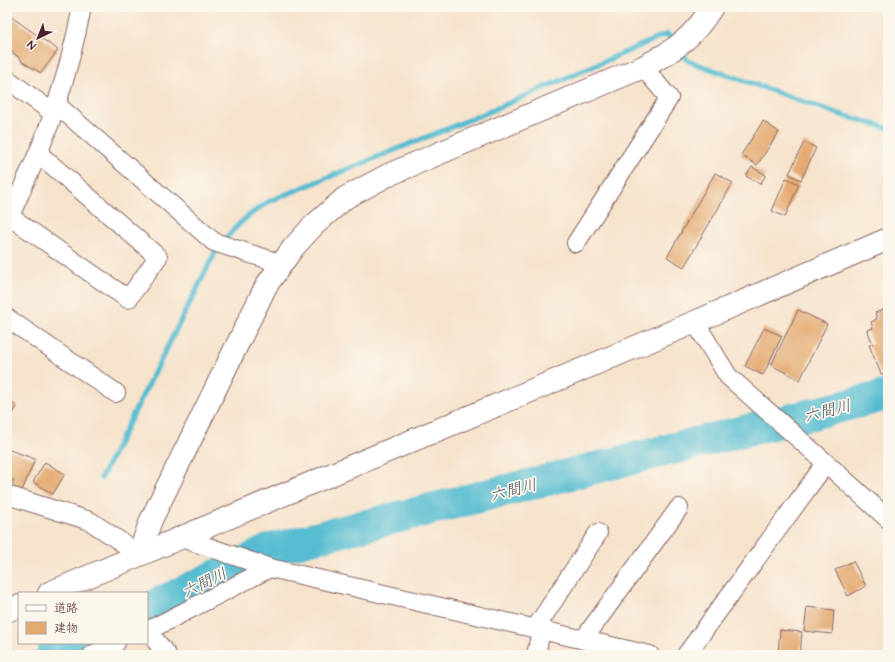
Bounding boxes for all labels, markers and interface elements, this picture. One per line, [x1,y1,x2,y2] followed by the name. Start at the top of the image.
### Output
[18,18,58,58] north arrow
[24,37,39,53] text: N
[801,394,853,427] water label: 六間川
[487,473,539,506] water label: 六間川
[178,562,231,603] water label: 六間川
[18,592,148,644] legend
[54,600,78,617] text: 道路
[54,620,78,637] text: 建物

